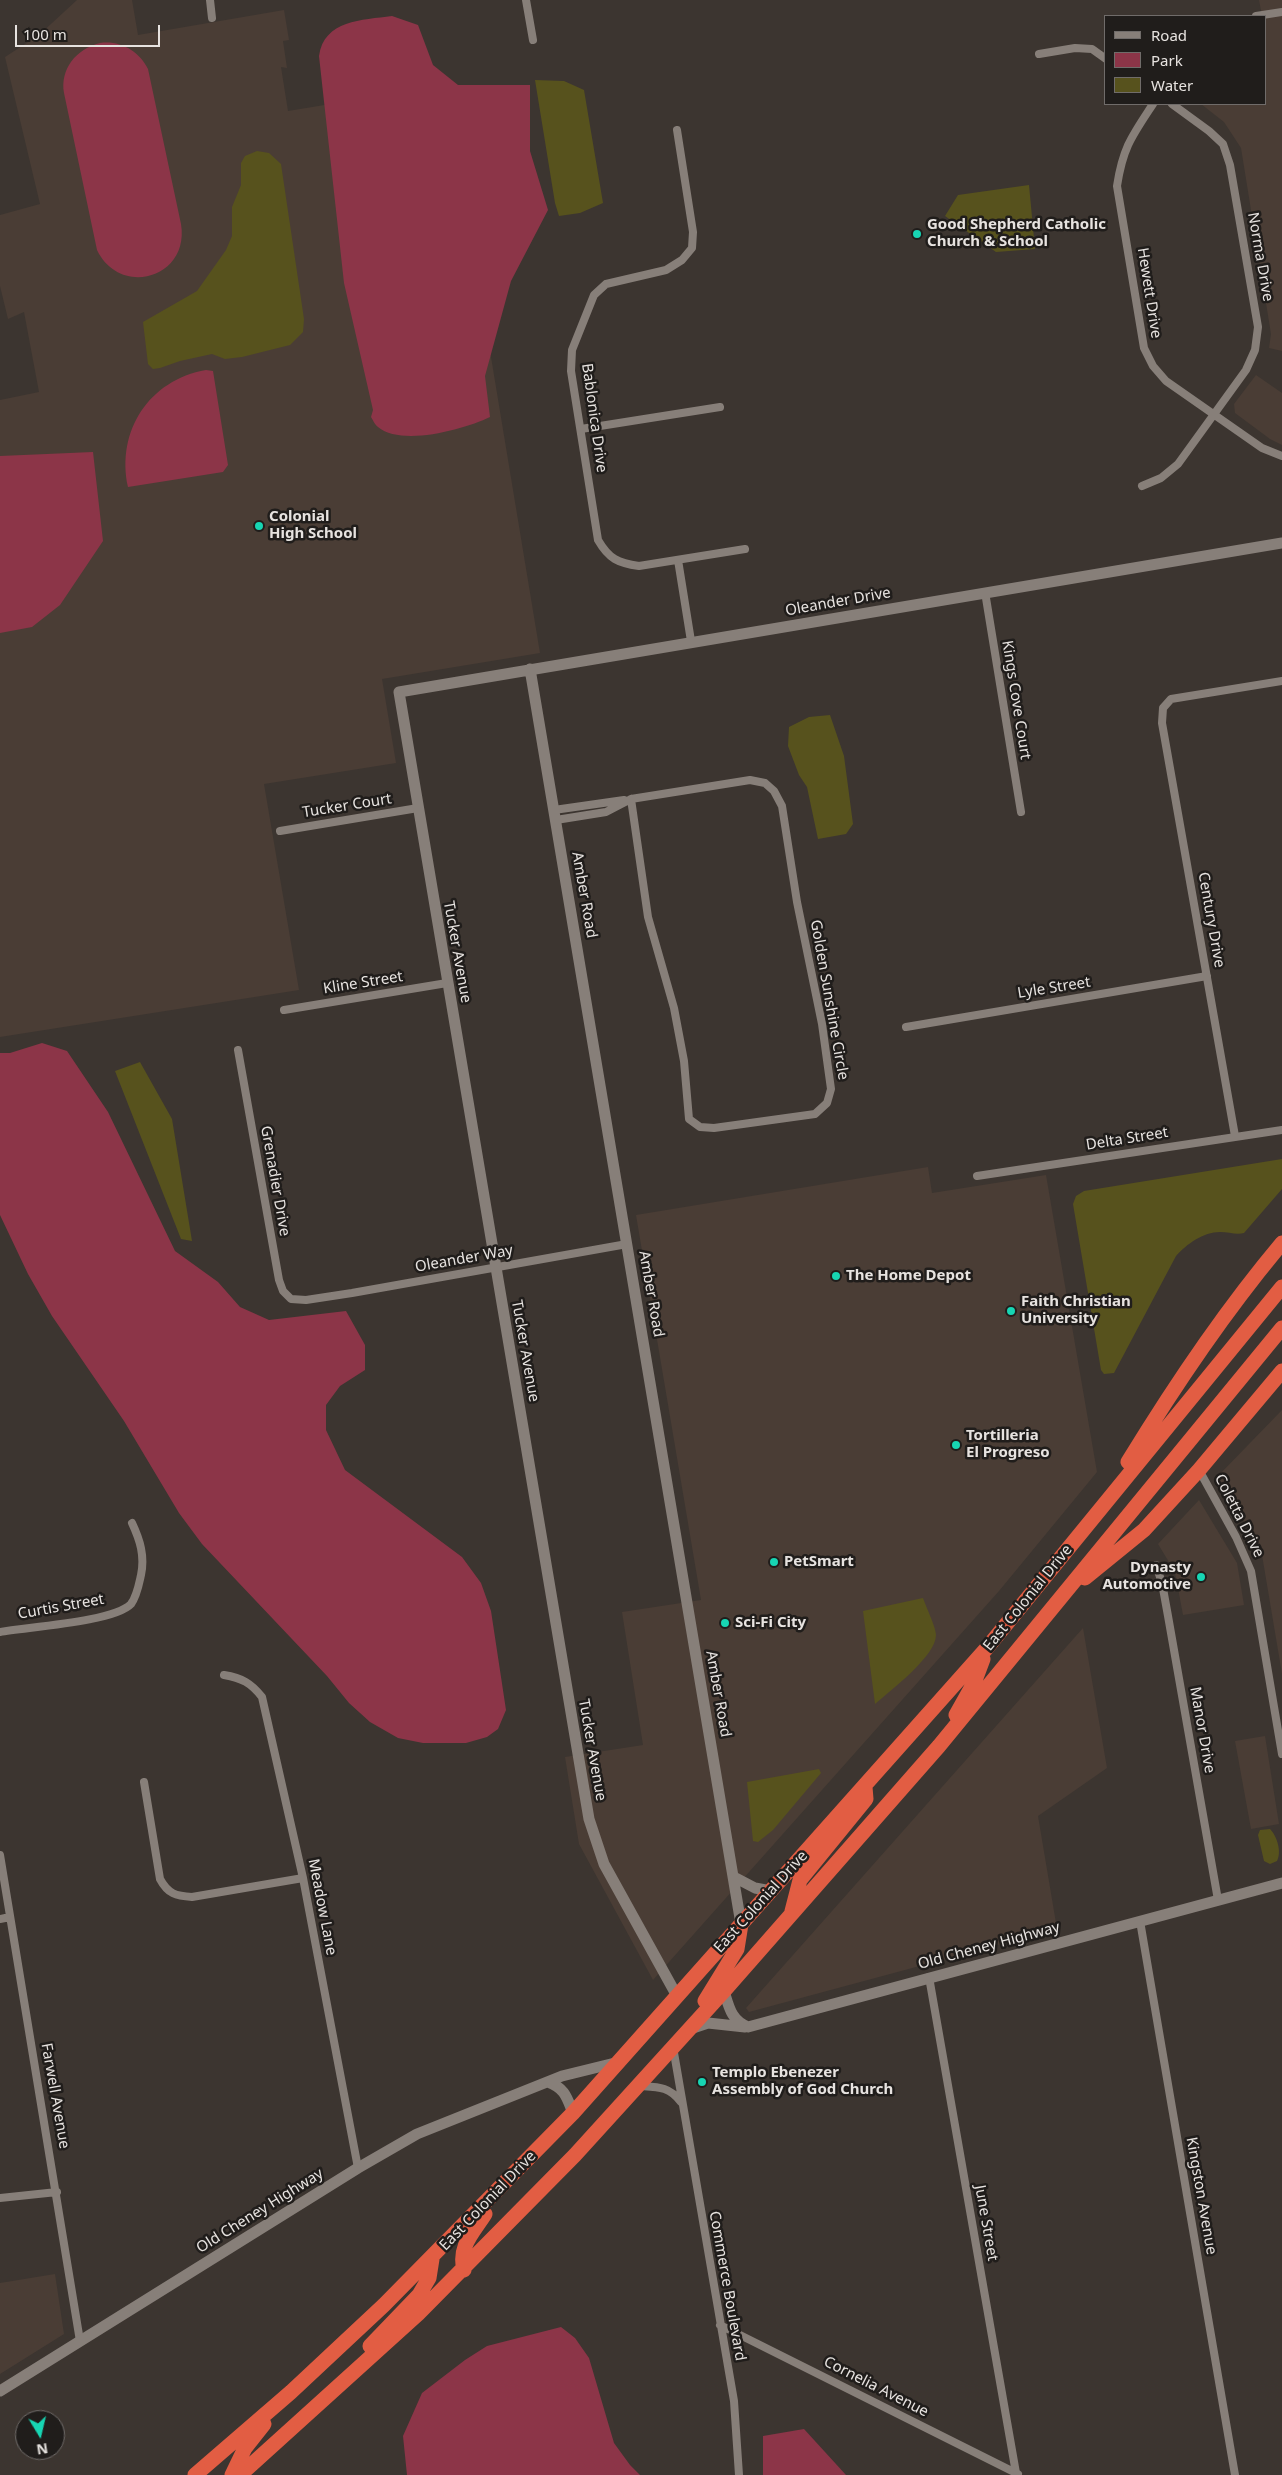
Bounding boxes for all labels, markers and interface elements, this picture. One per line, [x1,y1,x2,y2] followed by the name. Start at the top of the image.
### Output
[18,15,162,47] scale bar
[1104,15,1267,105] legend
[23,24,67,44] text: 100 m
[1151,25,1187,45] text: Road
[1151,50,1183,70] text: Park
[1151,75,1193,95] text: Water
[1243,211,1277,303] street label: Norma Drive
[927,216,1106,251] place label: Good Shepherd Catholic Church & School
[911,228,923,240] marker: Good Shepherd Catholic Church & School
[1133,246,1165,340] street label: Hewett Drive
[577,362,611,474] street label: Bablonica Drive
[269,508,357,543] place label: Colonial High School
[253,520,265,532] marker: Colonial High School
[784,584,892,620] street label: Oleander Drive
[998,639,1034,761] street label: Kings Cove Court
[301,790,393,822] street label: Tucker Court
[568,850,600,940] street label: Amber Road
[1194,871,1228,969] street label: Century Drive
[439,900,475,1004] street label: Tucker Avenue
[806,919,852,1081] street label: Golden Sunshine Circle
[322,968,404,998] street label: Kline Street
[1016,973,1092,1003] street label: Lyle Street
[256,1124,294,1238] street label: Grenadier Drive
[1085,1124,1169,1154] street label: Delta Street
[414,1242,514,1276] street label: Oleander Way
[635,1249,667,1339] street label: Amber Road
[846,1267,971,1285] place label: The Home Depot
[830,1270,842,1282] marker: The Home Depot
[1021,1293,1131,1328] place label: Faith Christian University
[507,1299,543,1403] street label: Tucker Avenue
[1005,1305,1017,1317] marker: Faith Christian University
[966,1427,1050,1462] place label: Tortilleria El Progreso
[950,1439,962,1451] marker: Tortilleria El Progreso
[1210,1471,1268,1561] street label: Coletta Drive
[980,1541,1076,1655] street label: East Colonial Drive
[784,1553,854,1571] place label: PetSmart
[768,1556,780,1568] marker: PetSmart
[1102,1559,1191,1594] place label: Dynasty Automotive
[1195,1571,1207,1583] marker: Dynasty Automotive
[17,1591,105,1623] street label: Curtis Street
[735,1614,806,1632] place label: Sci-Fi City
[719,1617,731,1629] marker: Sci-Fi City
[702,1649,734,1739] street label: Amber Road
[1186,1685,1218,1775] street label: Manor Drive
[574,1698,610,1802] street label: Tucker Avenue
[710,1847,812,1957] street label: East Colonial Drive
[304,1857,340,1957] street label: Meadow Lane
[916,1918,1062,1974] street label: Old Cheney Highway
[37,2042,73,2150] street label: Farwell Avenue
[712,2064,893,2099] place label: Templo Ebenezer Assembly of God Church
[696,2076,708,2088] marker: Templo Ebenezer Assembly of God Church
[1182,2136,1220,2256] street label: Kingston Avenue
[436,2148,540,2254] street label: East Colonial Drive
[193,2165,327,2257] street label: Old Cheney Highway
[970,2184,1002,2262] street label: June Street
[705,2210,749,2362] street label: Commerce Boulevard
[821,2353,931,2421] street label: Cornelia Avenue
[15,2410,65,2460] north arrow
[35,2439,49,2460] text: N

